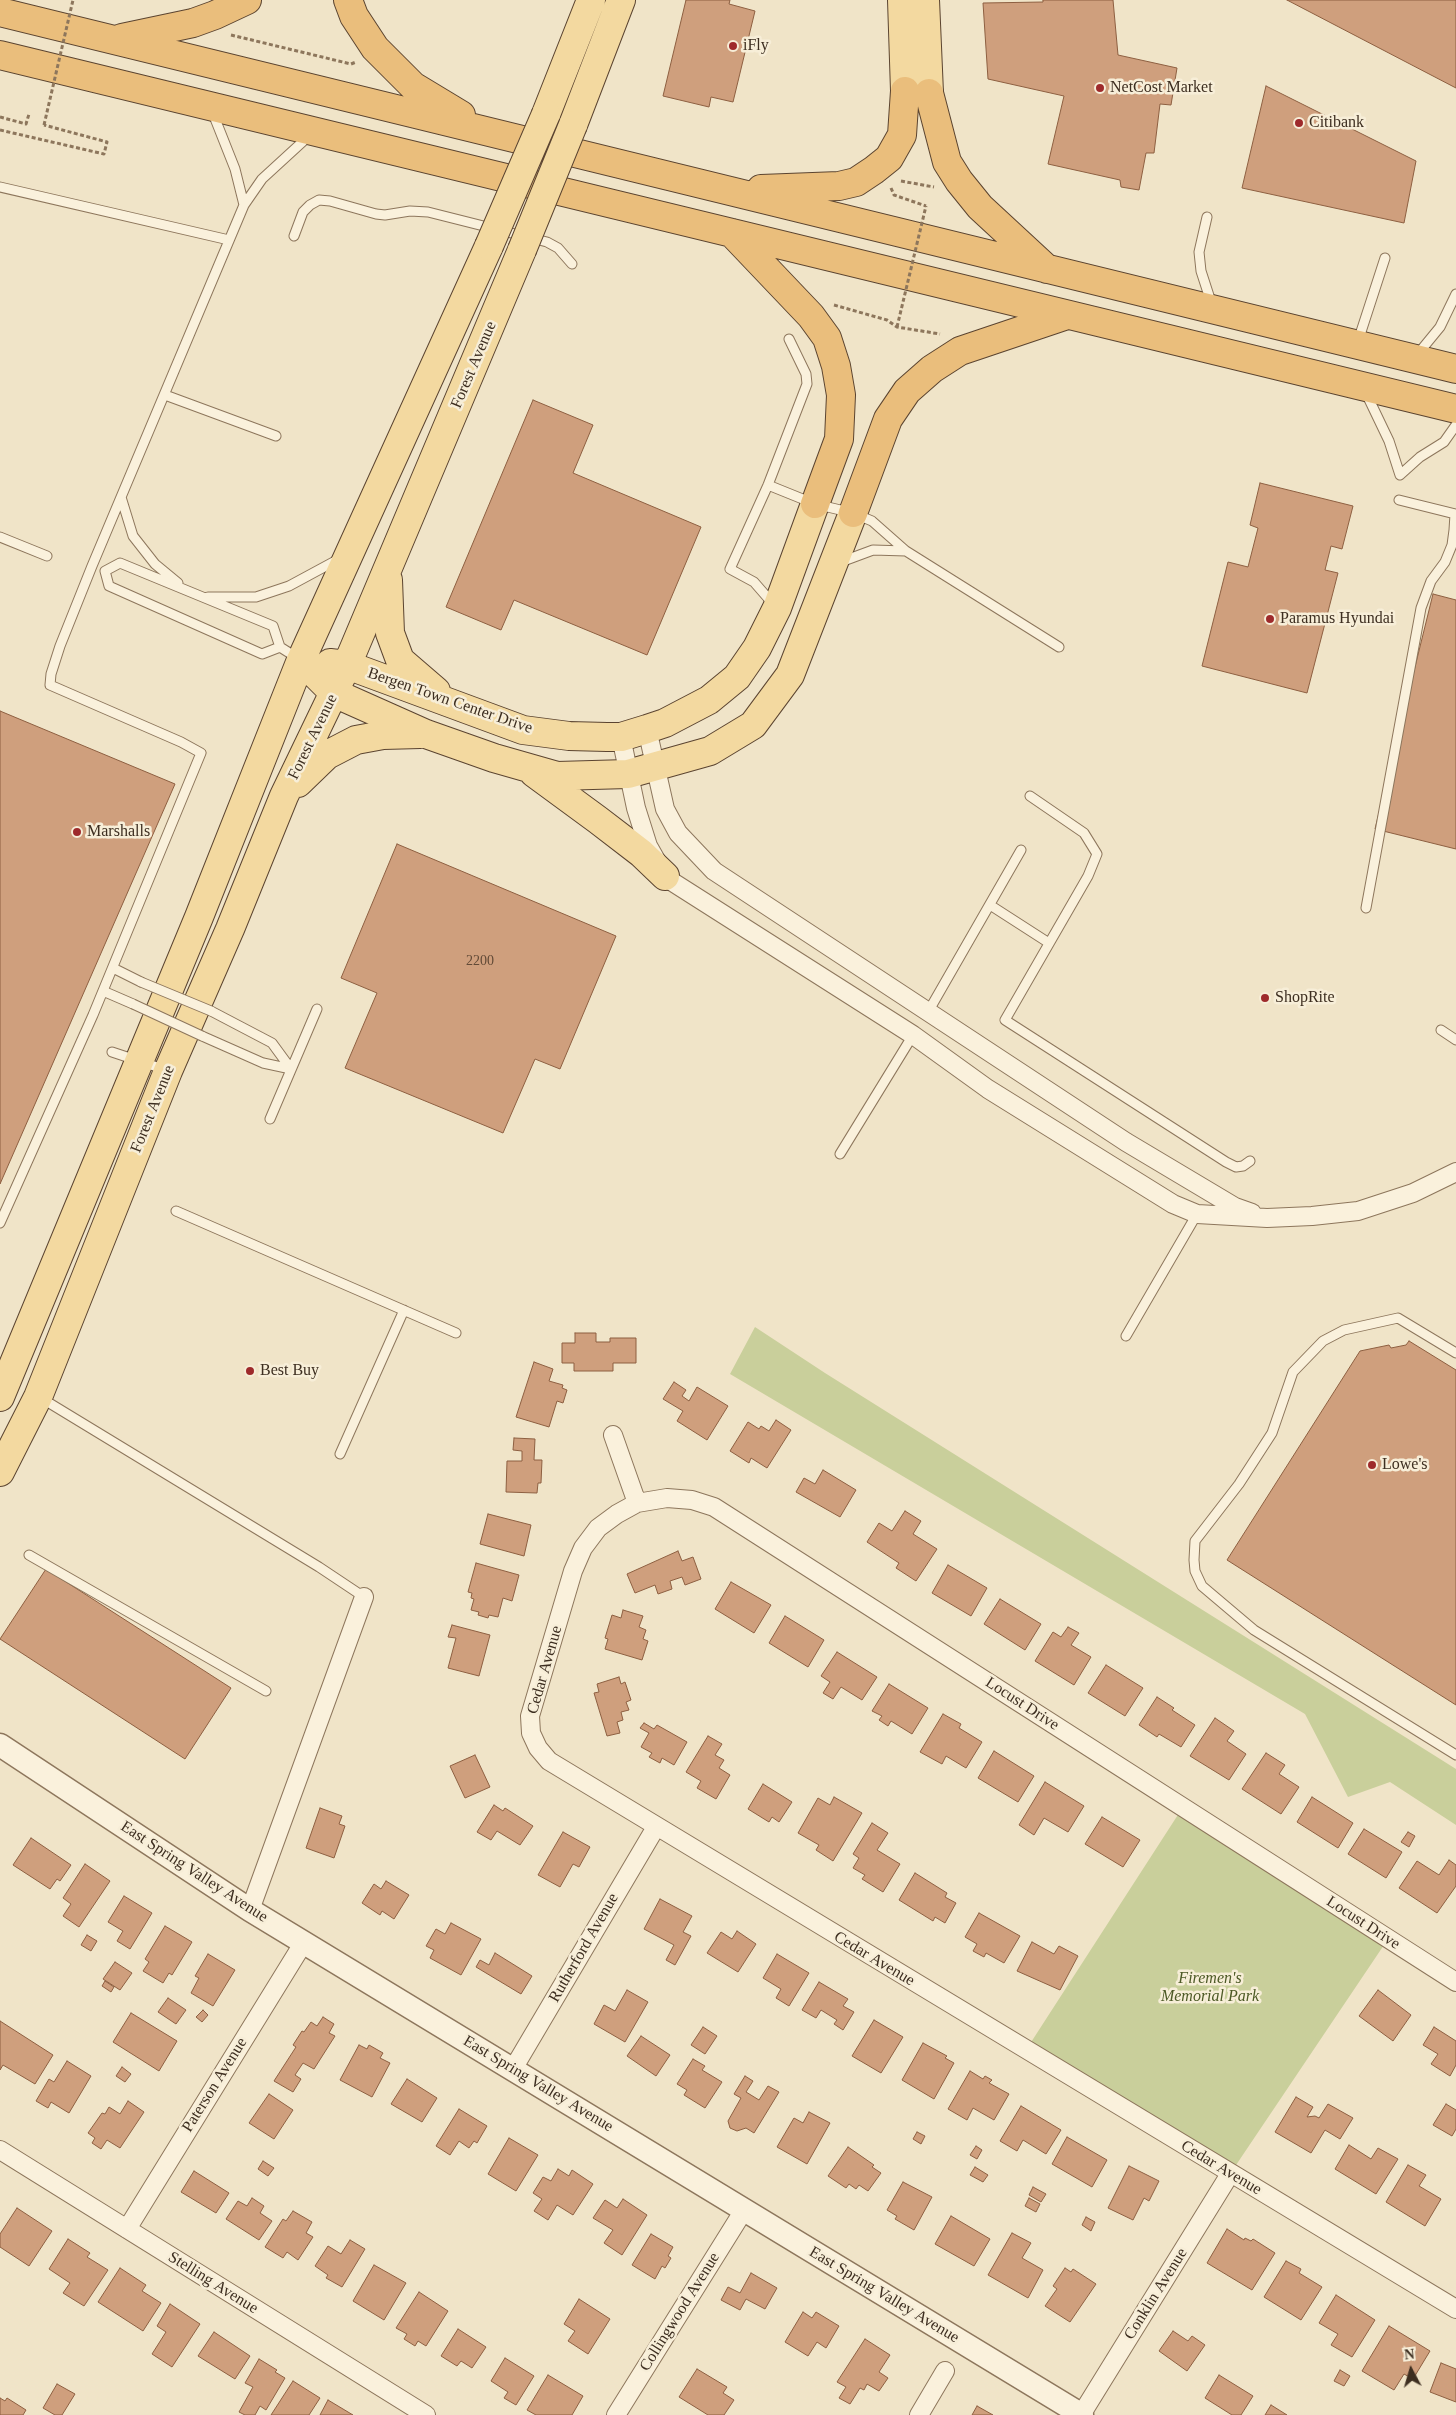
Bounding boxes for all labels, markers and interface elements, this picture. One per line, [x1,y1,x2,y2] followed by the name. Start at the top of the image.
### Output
[743,36,769,56] place label: iFly
[727,40,739,52] marker: iFly
[1110,78,1213,98] place label: NetCost Market
[1094,82,1106,94] marker: NetCost Market
[1309,113,1364,133] place label: Citibank
[1293,117,1305,129] marker: Citibank
[447,319,501,411] street label: Forest Avenue
[1280,609,1394,629] place label: Paramus Hyundai
[1264,613,1276,625] marker: Paramus Hyundai
[365,664,535,738] street label: Bergen Town Center Drive
[284,691,342,783] street label: Forest Avenue
[87,822,150,842] place label: Marshalls
[71,826,83,838] marker: Marshalls
[466,953,494,969] house number: 2200
[1275,988,1335,1008] place label: ShopRite
[1259,992,1271,1004] marker: ShopRite
[127,1062,179,1156] street label: Forest Avenue
[260,1361,319,1381] place label: Best Buy
[244,1365,256,1377] marker: Best Buy
[1382,1455,1428,1475] place label: Lowe's
[1366,1459,1378,1471] marker: Lowe's
[523,1624,567,1716] street label: Cedar Avenue
[982,1673,1062,1735] street label: Locust Drive
[117,1817,271,1927] street label: East Spring Valley Avenue
[545,1890,623,2006] street label: Rutherford Avenue
[1323,1892,1403,1954] street label: Locust Drive
[830,1927,918,1991] street label: Cedar Avenue
[1161,1969,1259,2007] park label: Firemen's Memorial Park
[459,2032,617,2136] street label: East Spring Valley Avenue
[178,2034,252,2136] street label: Paterson Avenue
[1177,2136,1265,2200] street label: Cedar Avenue
[805,2243,963,2347] street label: East Spring Valley Avenue
[1120,2245,1192,2343] street label: Conklin Avenue
[165,2248,261,2318] street label: Stelling Avenue
[636,2249,724,2375] street label: Collingwood Avenue
[1386,2345,1436,2395] north arrow
[1404,2347,1415,2363] text: N

